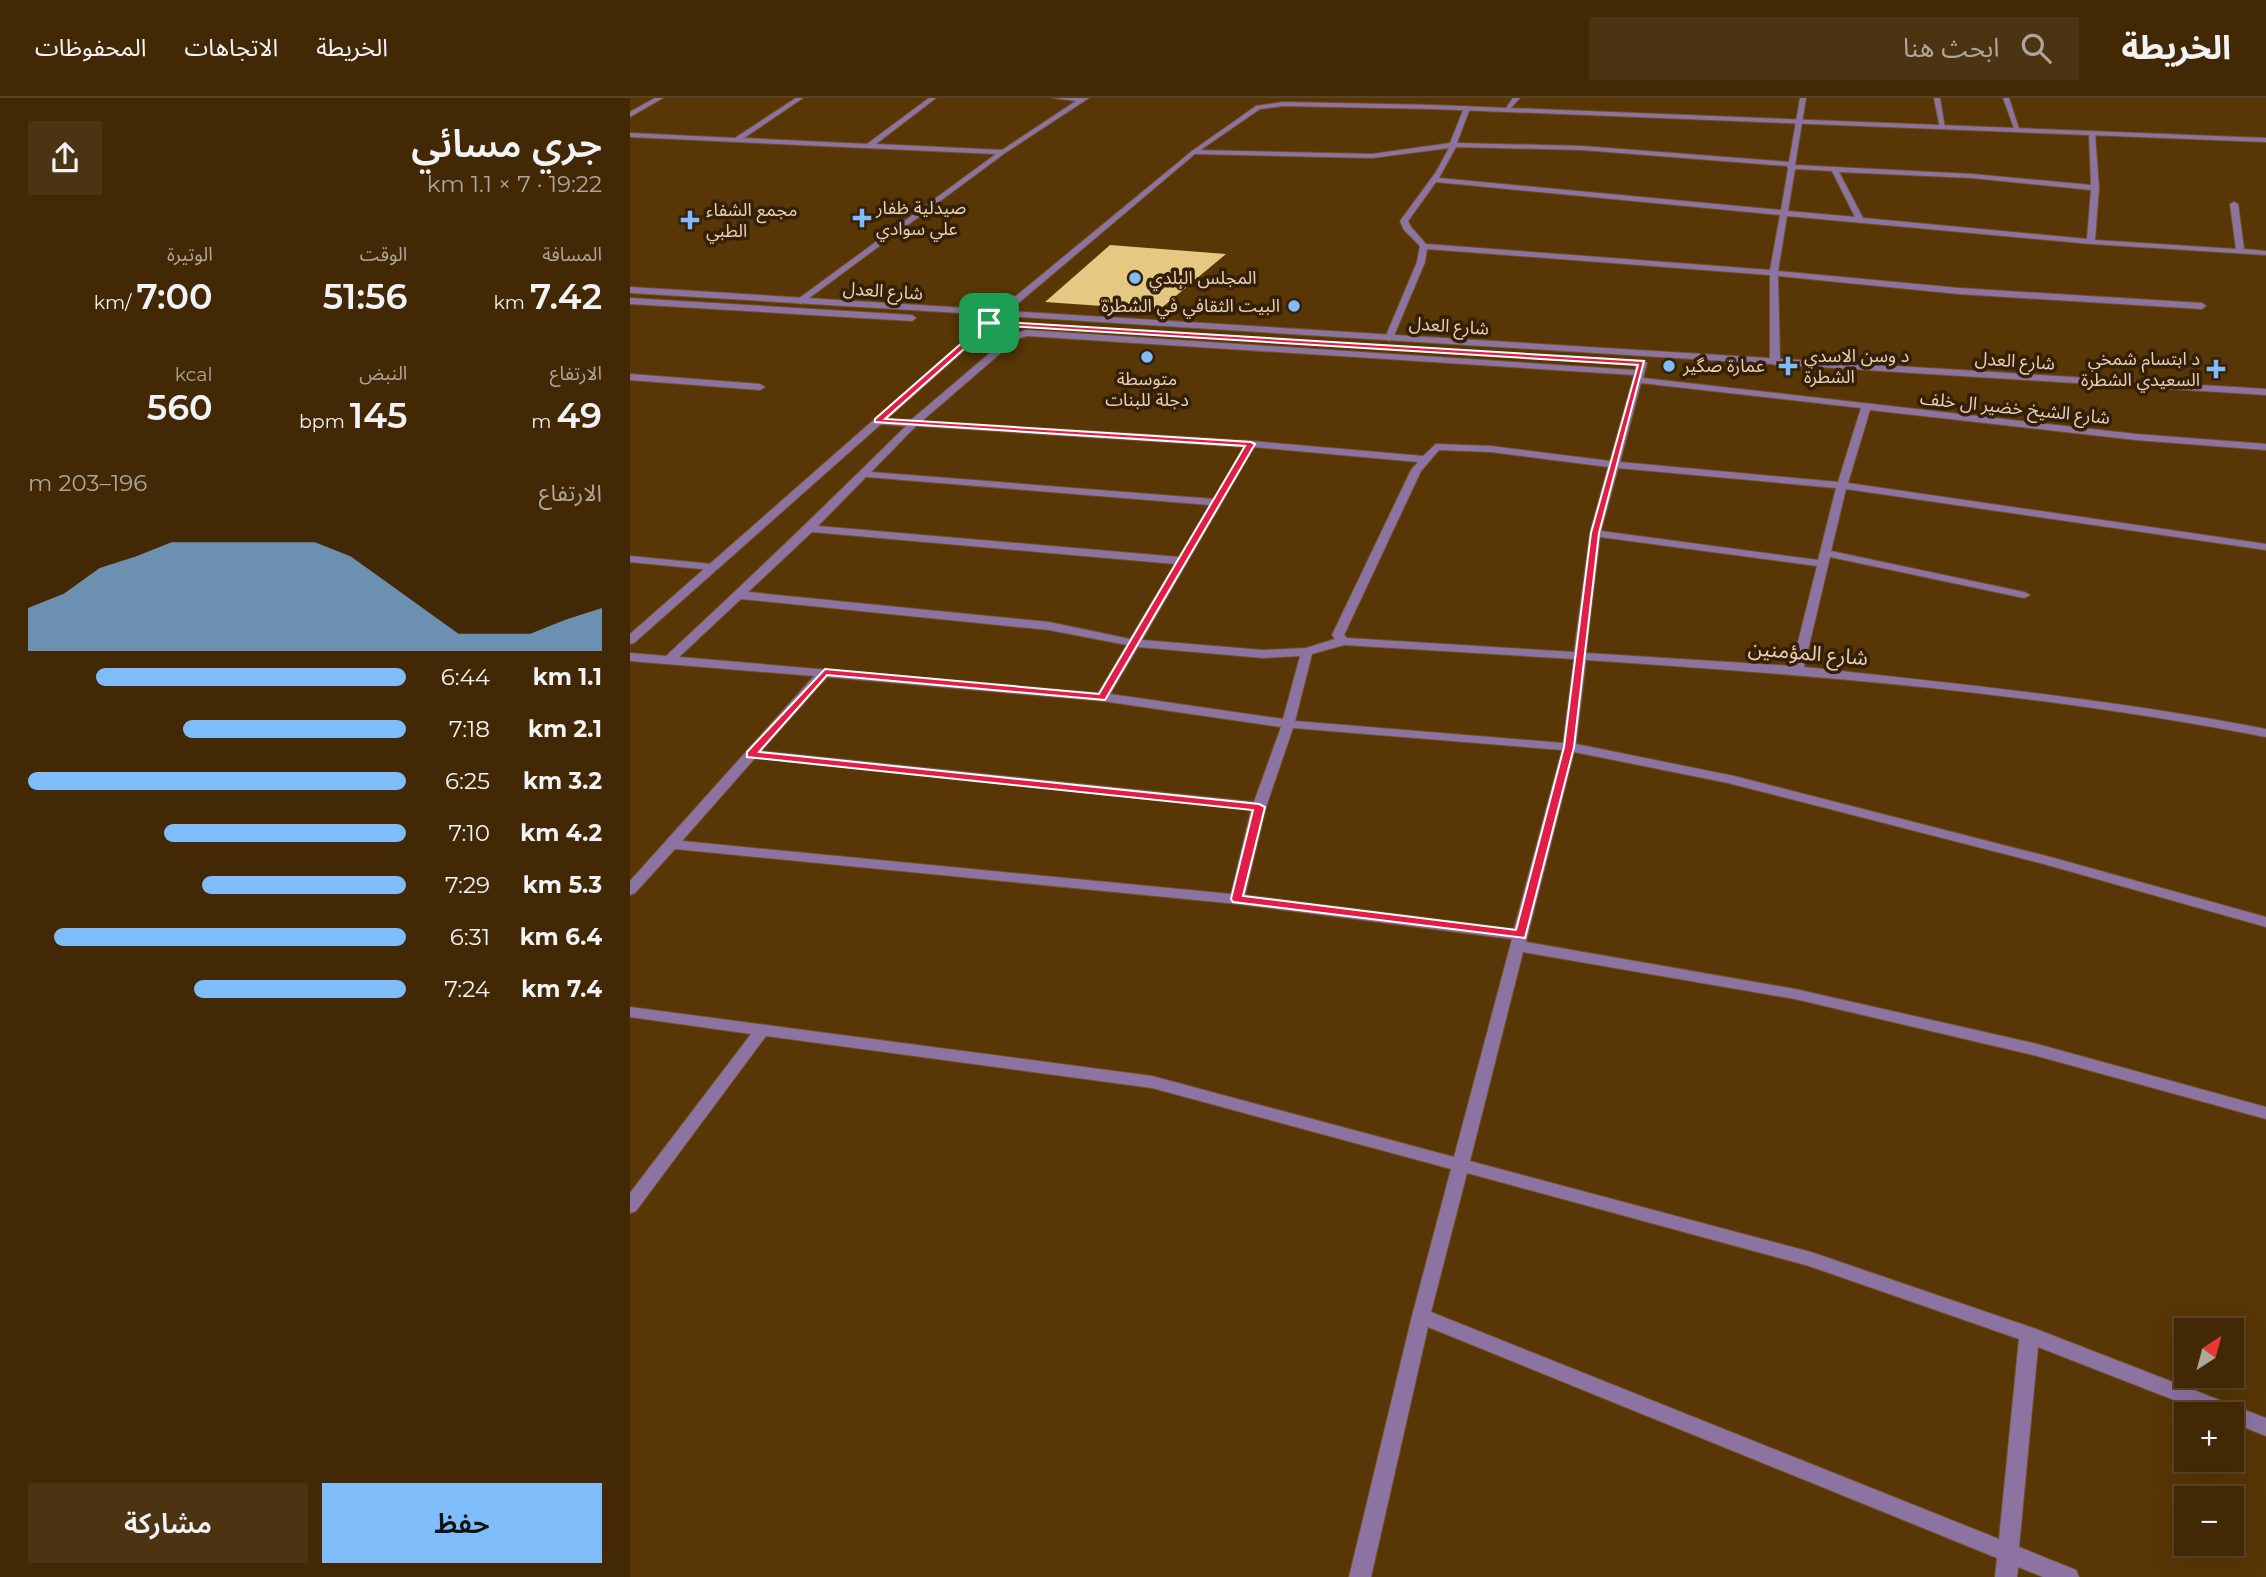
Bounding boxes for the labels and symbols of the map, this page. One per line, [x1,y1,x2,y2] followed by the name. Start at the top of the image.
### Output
[875,197,966,242] place label: صيدلية ظفار علي سوادي
[706,199,797,244] place label: مجمع الشفاء الطبي
[680,210,700,230] marker: مجمع الشفاء الطبي
[854,210,870,226] marker: صيدلية ظفار علي سوادي
[1149,267,1257,291] place label: المجلس البلدي
[1127,270,1143,286] marker: المجلس البلدي
[842,277,924,308] street label: شارع العدل
[959,293,1019,353] pin
[1101,295,1280,319] place label: البيت الثقافي في الشطرة
[1286,298,1302,314] marker: البيت الثقافي في الشطرة
[1408,312,1490,343] street label: شارع العدل
[1804,345,1909,388] place label: د وسن الاسدي الشطرة
[1974,347,2056,378] street label: شارع العدل
[2081,348,2200,393] place label: د ابتسام شمخي السعيدي الشطرة
[1139,349,1155,365] marker: متوسطة دجلة للبنات
[1682,355,1765,377] place label: عمارة صگير
[1778,356,1798,376] marker: د وسن الاسدي الشطرة
[1661,358,1677,374] marker: عمارة صگير
[2206,359,2226,379] marker: د ابتسام شمخي السعيدي الشطرة
[1105,368,1189,411] place label: متوسطة دجلة للبنات
[1919,387,2111,432] street label: شارع الشيخ خضير ال خلف
[1747,635,1869,673] street label: شارع المؤمنين
[2174,1318,2244,1388] north arrow

